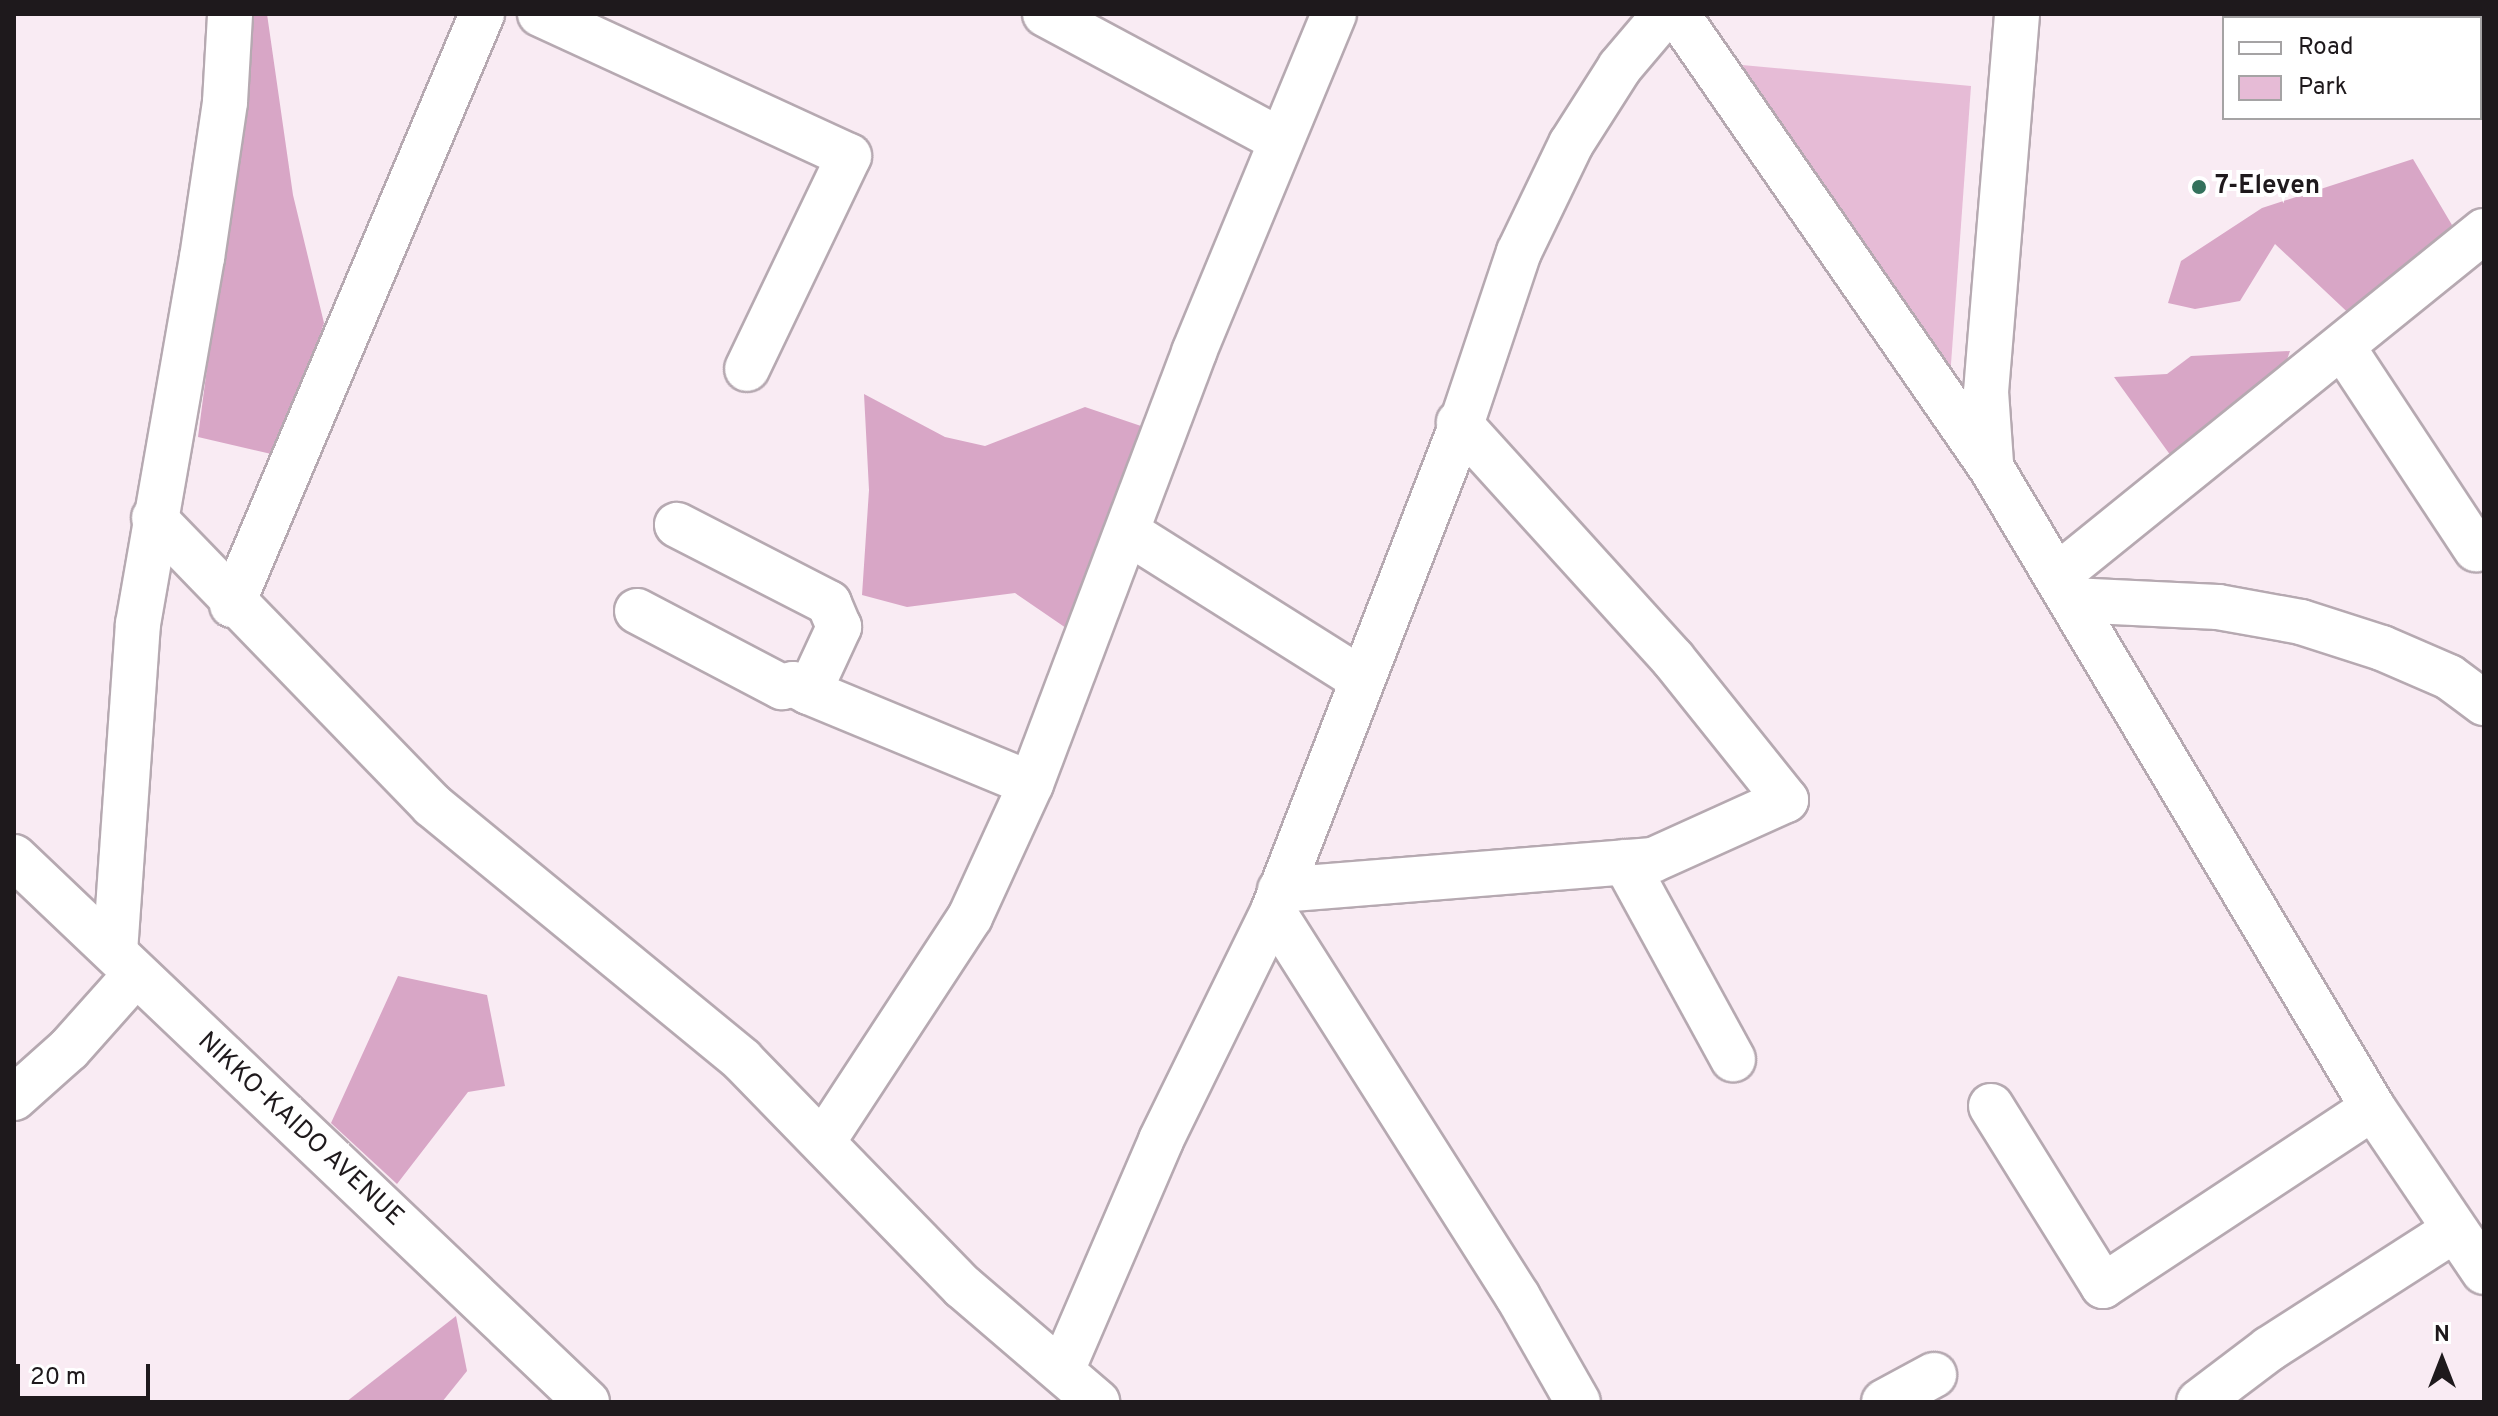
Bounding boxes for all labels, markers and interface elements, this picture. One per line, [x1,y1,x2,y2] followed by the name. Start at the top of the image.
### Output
[2222,16,2482,120] legend
[2298,33,2354,63] text: Road
[2298,73,2348,103] text: Park
[2215,171,2320,203] place label: 7-Eleven
[2190,178,2208,196] marker: 7-Eleven
[190,1026,410,1234] street label: NIKKO-KAIDO AVENUE
[2402,1320,2482,1400] north arrow
[2434,1322,2450,1349] text: N
[20,1348,154,1398] scale bar
[30,1363,86,1393] text: 20 m

